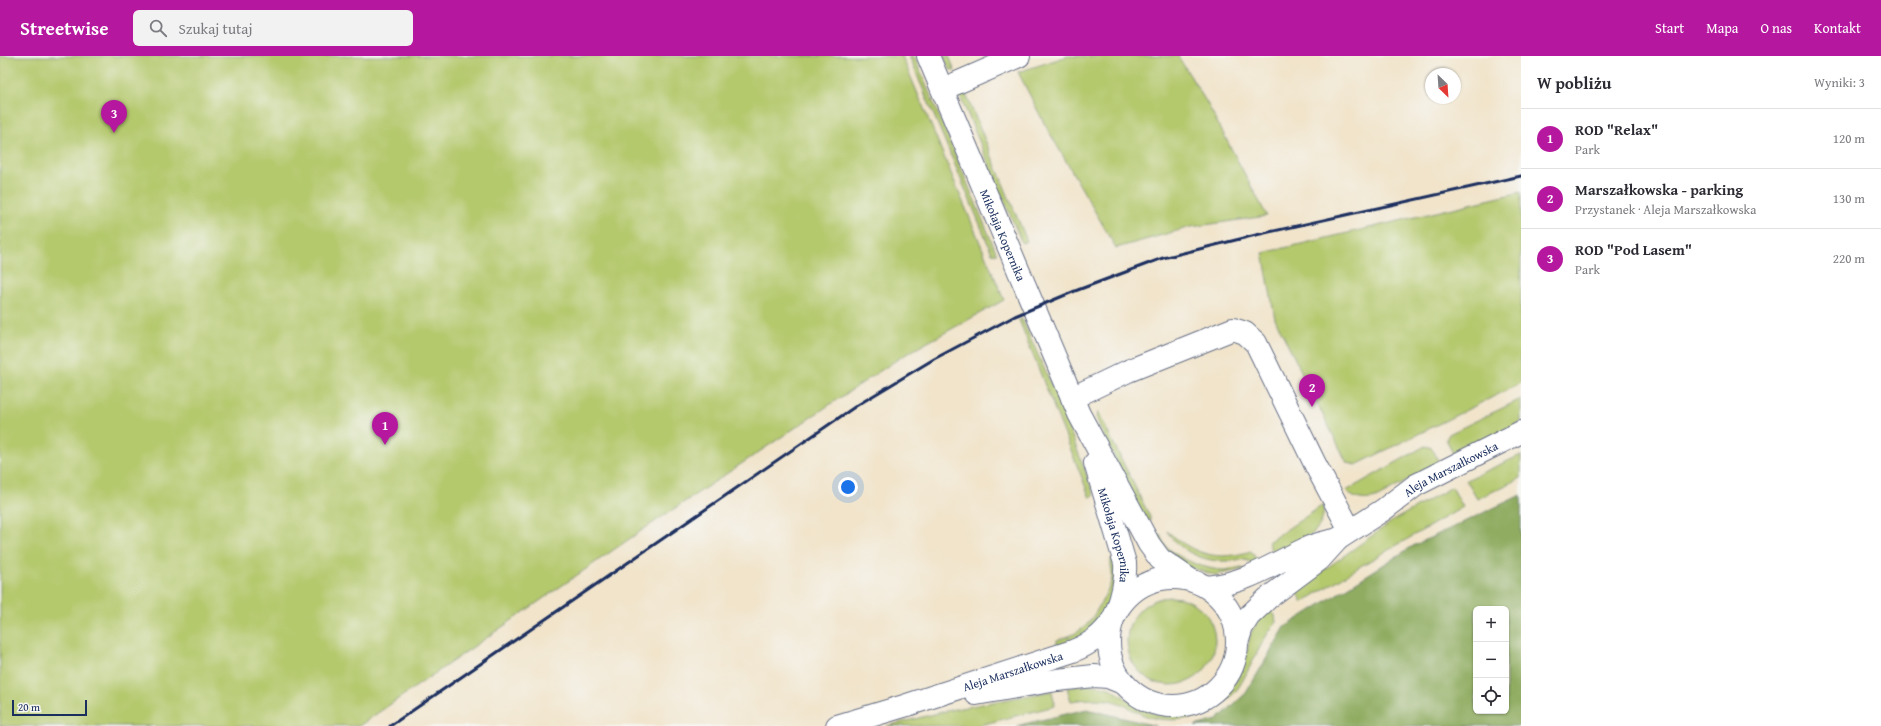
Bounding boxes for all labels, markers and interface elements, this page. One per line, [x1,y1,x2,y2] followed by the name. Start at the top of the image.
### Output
[133,10,413,46] search box
[20,14,109,42] text: Streetwise
[147,17,169,39] icon: search
[179,18,252,39] text: Szukaj tutaj
[1655,18,1684,38] text: Start
[1706,18,1738,38] text: Mapa
[1760,18,1792,38] text: O nas
[1814,18,1861,38] text: Kontakt
[1425,68,1461,104] north arrow
[1537,70,1612,95] text: W pobliżu
[1814,73,1865,92] text: Wyniki: 3
[101,100,127,133] pin: 3
[1575,119,1658,140] text: ROD "Relax"
[1547,129,1553,148] text: 1
[1833,129,1865,148] text: 120 m
[1575,140,1600,159] text: Park
[1575,179,1743,200] text: Marszałkowska - parking
[976,186,1030,284] street label: Mikołaja Kopernika
[1547,189,1553,208] text: 2
[1833,189,1865,208] text: 130 m
[1575,200,1756,219] text: Przystanek · Aleja Marszałkowska
[1575,239,1692,260] text: ROD "Pod Lasem"
[1547,249,1553,268] text: 3
[1833,249,1865,268] text: 220 m
[1575,260,1600,279] text: Park
[1299,374,1325,407] pin: 2
[372,412,398,445] pin: 1
[1400,437,1501,500] street label: Aleja Marszałkowska
[838,477,858,497] your location
[1094,485,1134,584] street label: Mikołaja Kopernika
[1473,606,1509,714] map controls
[1473,606,1509,642] button: +
[1473,642,1509,678] button: −
[960,646,1065,695] street label: Aleja Marszałkowska
[1473,678,1509,714] button: locate
[12,698,87,717] scale bar
[18,699,40,715] text: 20 m

